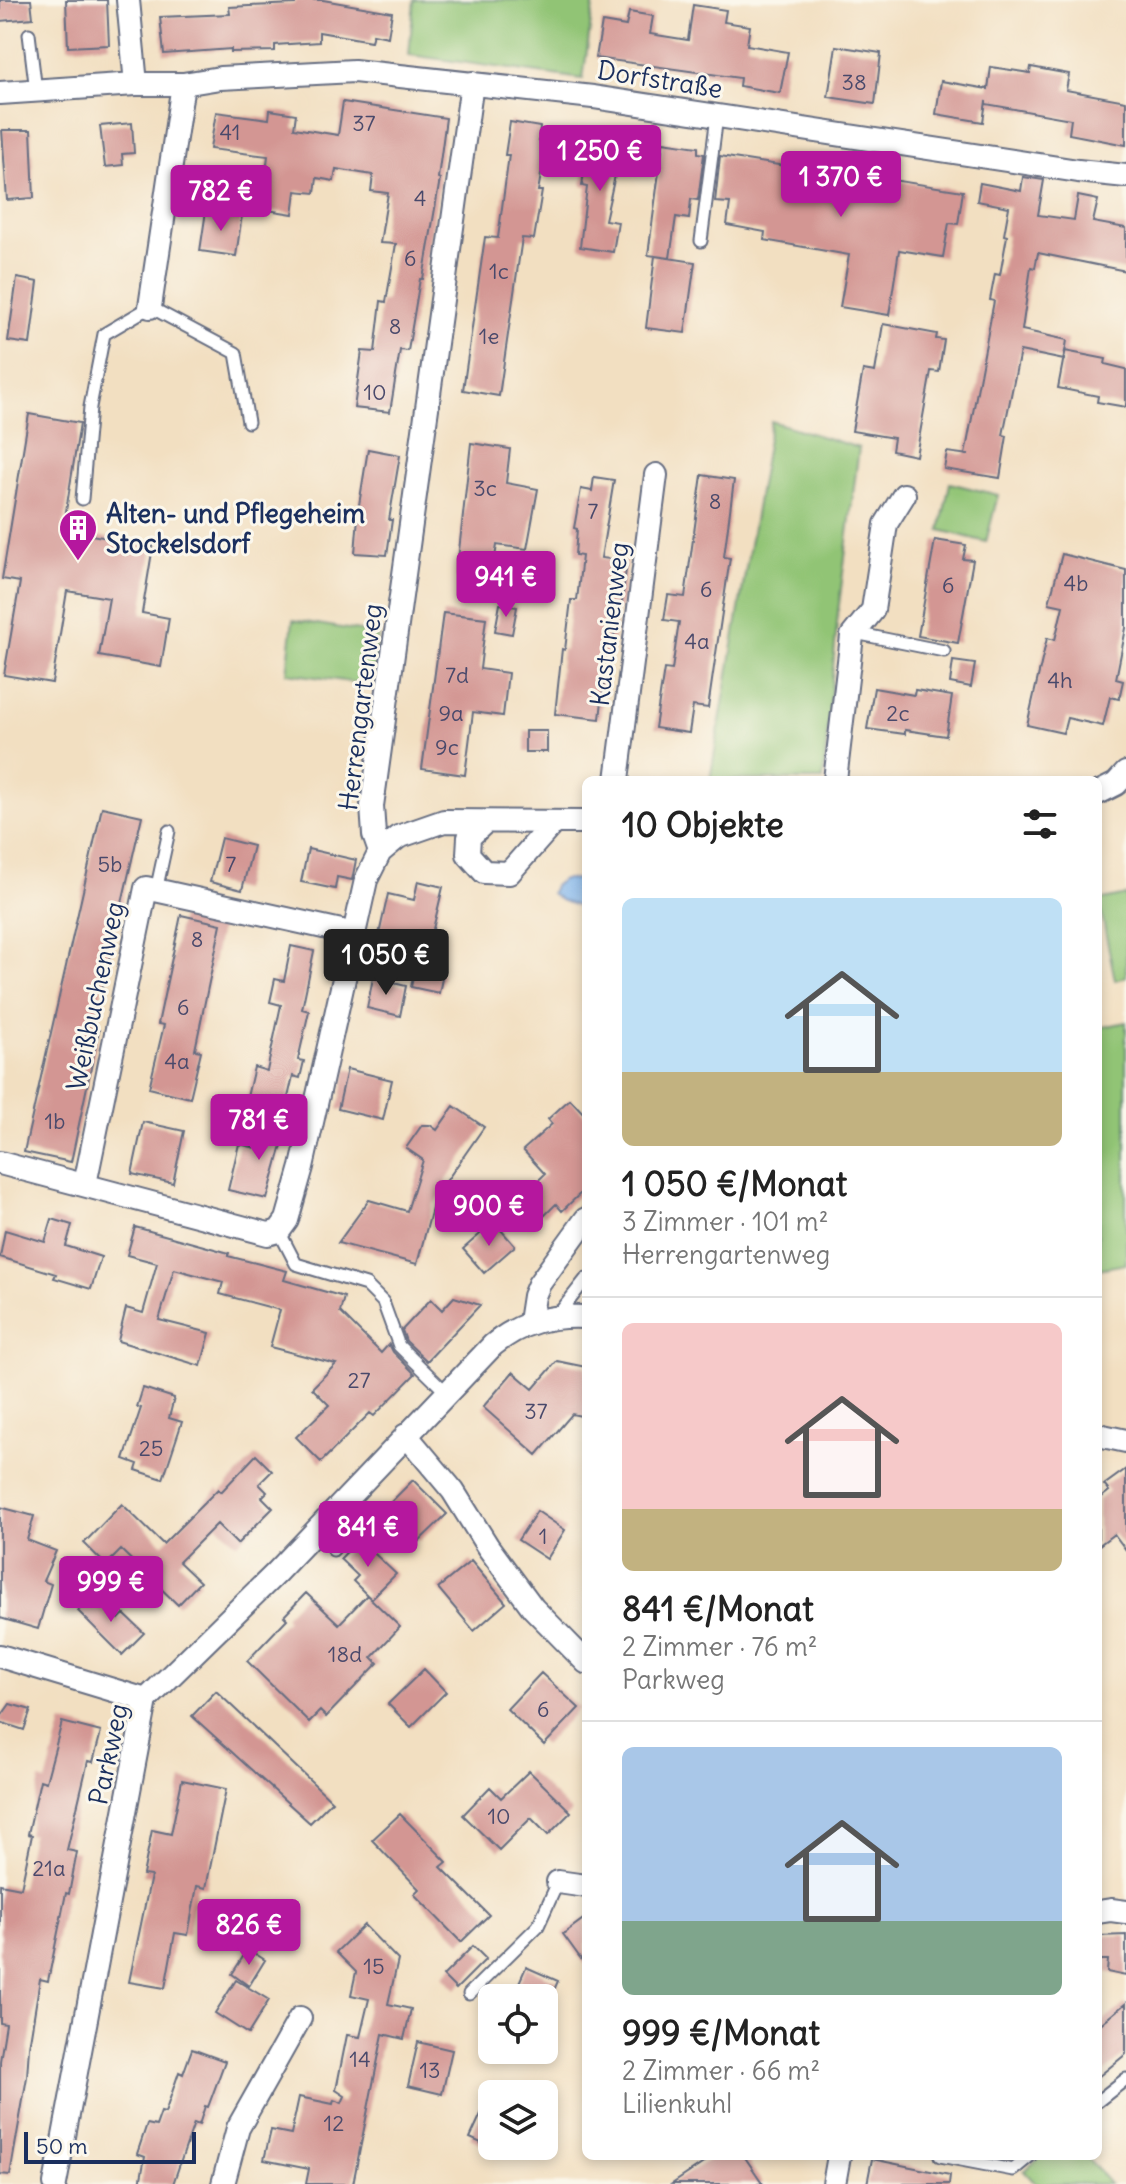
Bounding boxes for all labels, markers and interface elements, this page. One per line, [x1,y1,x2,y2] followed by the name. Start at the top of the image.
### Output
[595,53,725,105] street label: Dorfstraße
[841,68,867,96] house number: 38
[352,109,376,137] house number: 37
[219,118,241,146] house number: 41
[526,125,674,193] pin: 1 250 €
[557,134,643,167] text: 1 250 €
[767,151,915,219] pin: 1 370 €
[799,160,883,193] text: 1 370 €
[165,165,277,233] pin: 782 €
[189,174,253,207] text: 782 €
[414,184,426,212] house number: 4
[404,244,416,272] house number: 6
[489,257,509,285] house number: 1c
[389,312,401,340] house number: 8
[479,322,499,350] house number: 1e
[363,378,387,406] house number: 10
[473,474,497,502] house number: 3c
[709,487,721,515] house number: 8
[106,497,365,560] place label: Alten- und Pflegeheim Stockelsdorf
[588,497,599,525] house number: 7
[57,507,99,562] building icon: Alten- und Pflegeheim Stockelsdorf
[583,540,635,708] street label: Kastanienweg
[450,551,562,619] pin: 941 €
[475,560,537,593] text: 941 €
[1064,569,1088,597] house number: 4b
[942,571,954,599] house number: 6
[700,575,712,603] house number: 6
[331,602,389,812] street label: Herrengartenweg
[684,627,710,655] house number: 4a
[445,661,469,689] house number: 7d
[1047,666,1073,694] house number: 4h
[438,699,464,727] house number: 9a
[886,699,910,727] house number: 2c
[435,733,459,761] house number: 9c
[1018,802,1062,846] icon: filters
[622,803,784,846] text: 10 Objekte
[98,850,122,878] house number: 5b
[226,850,237,878] house number: 7
[59,899,131,1093] street label: Weißbuchenweg
[191,925,203,953] house number: 8
[312,929,460,997] pin: 1 050 €
[342,938,430,971] text: 1 050 €
[770,950,914,1094] icon: home
[177,993,189,1021] house number: 6
[164,1047,190,1075] house number: 4a
[203,1094,315,1162] pin: 781 €
[229,1103,289,1136] text: 781 €
[45,1107,65,1135] house number: 1b
[622,1162,847,1205] text: 1 050 €/Monat
[433,1180,545,1248] pin: 900 €
[453,1189,525,1222] text: 900 €
[622,1205,828,1238] text: 3 Zimmer · 101 m²
[622,1238,830,1271] text: Herrengartenweg
[348,1366,371,1394] house number: 27
[770,1375,914,1519] icon: home
[524,1397,548,1425] house number: 37
[139,1434,163,1462] house number: 25
[312,1501,424,1569] pin: 841 €
[337,1510,399,1543] text: 841 €
[539,1522,547,1550] house number: 1
[55,1556,167,1624] pin: 999 €
[77,1565,145,1598] text: 999 €
[622,1587,814,1630] text: 841 €/Monat
[622,1630,818,1663] text: 2 Zimmer · 76 m²
[328,1640,362,1668] house number: 18d
[622,1663,725,1696] text: Parkweg
[537,1695,549,1723] house number: 6
[81,1700,135,1808] street label: Parkweg
[770,1799,914,1943] icon: home
[487,1802,511,1830] house number: 10
[32,1854,66,1882] house number: 21a
[193,1899,305,1967] pin: 826 €
[215,1908,283,1941] text: 826 €
[363,1952,385,1980] house number: 15
[478,1984,558,2160] map controls
[478,1984,558,2064] button: locate
[622,2011,820,2054] text: 999 €/Monat
[349,2045,371,2073] house number: 14
[622,2054,820,2087] text: 2 Zimmer · 66 m²
[419,2056,441,2084] house number: 13
[478,2080,558,2160] button: layers
[622,2087,732,2120] text: Lilienkuhl
[324,2109,344,2137] house number: 12
[24,2128,196,2164] scale bar
[36,2132,88,2160] text: 50 m

